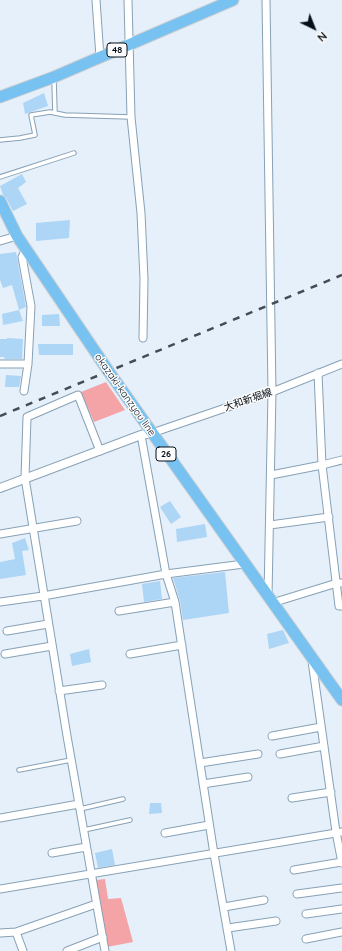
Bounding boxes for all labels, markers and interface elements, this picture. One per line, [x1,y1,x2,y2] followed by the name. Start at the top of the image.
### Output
[294,8,334,48] north arrow
[314,29,330,45] text: N
[107,43,127,57] road number: 48
[92,352,158,438] street label: okazaki-kanzyou line
[222,386,274,414] street label: 大和新堀線
[156,447,176,461] road number: 26

